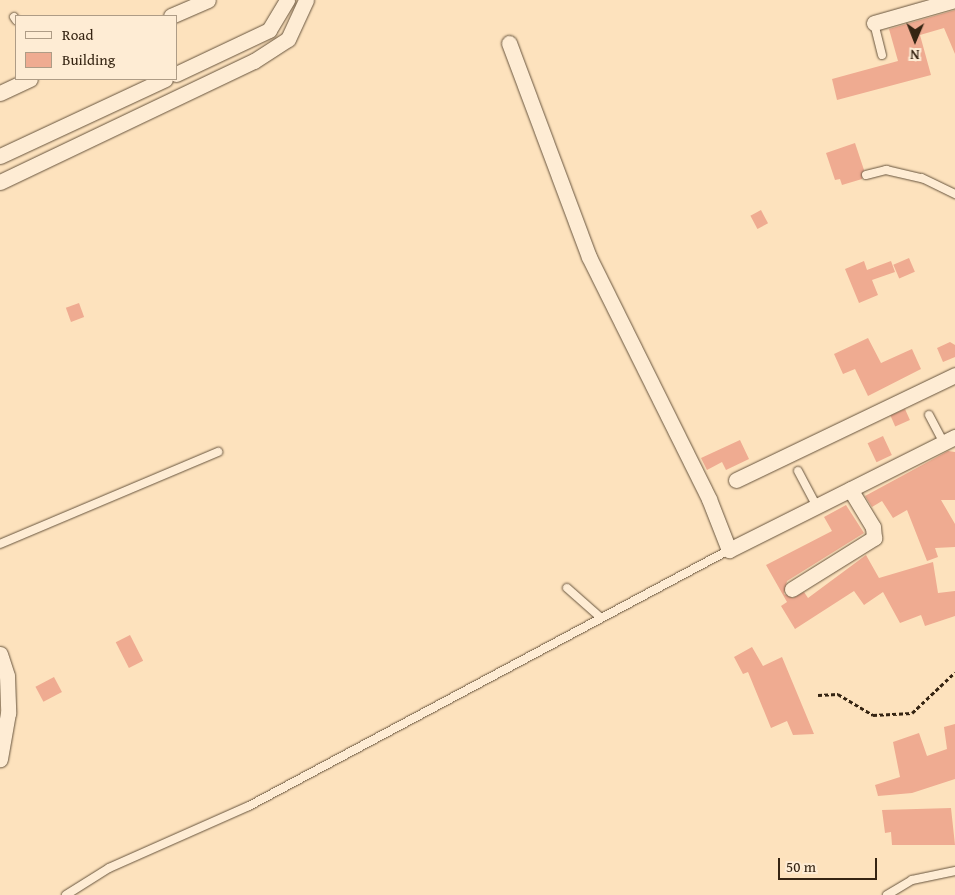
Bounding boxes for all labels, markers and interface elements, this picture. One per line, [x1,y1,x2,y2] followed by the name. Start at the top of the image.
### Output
[15,15,178,80] legend
[890,15,940,65] north arrow
[62,24,93,45] text: Road
[910,45,920,65] text: N
[62,49,115,70] text: Building
[780,848,879,880] scale bar
[786,856,816,877] text: 50 m

